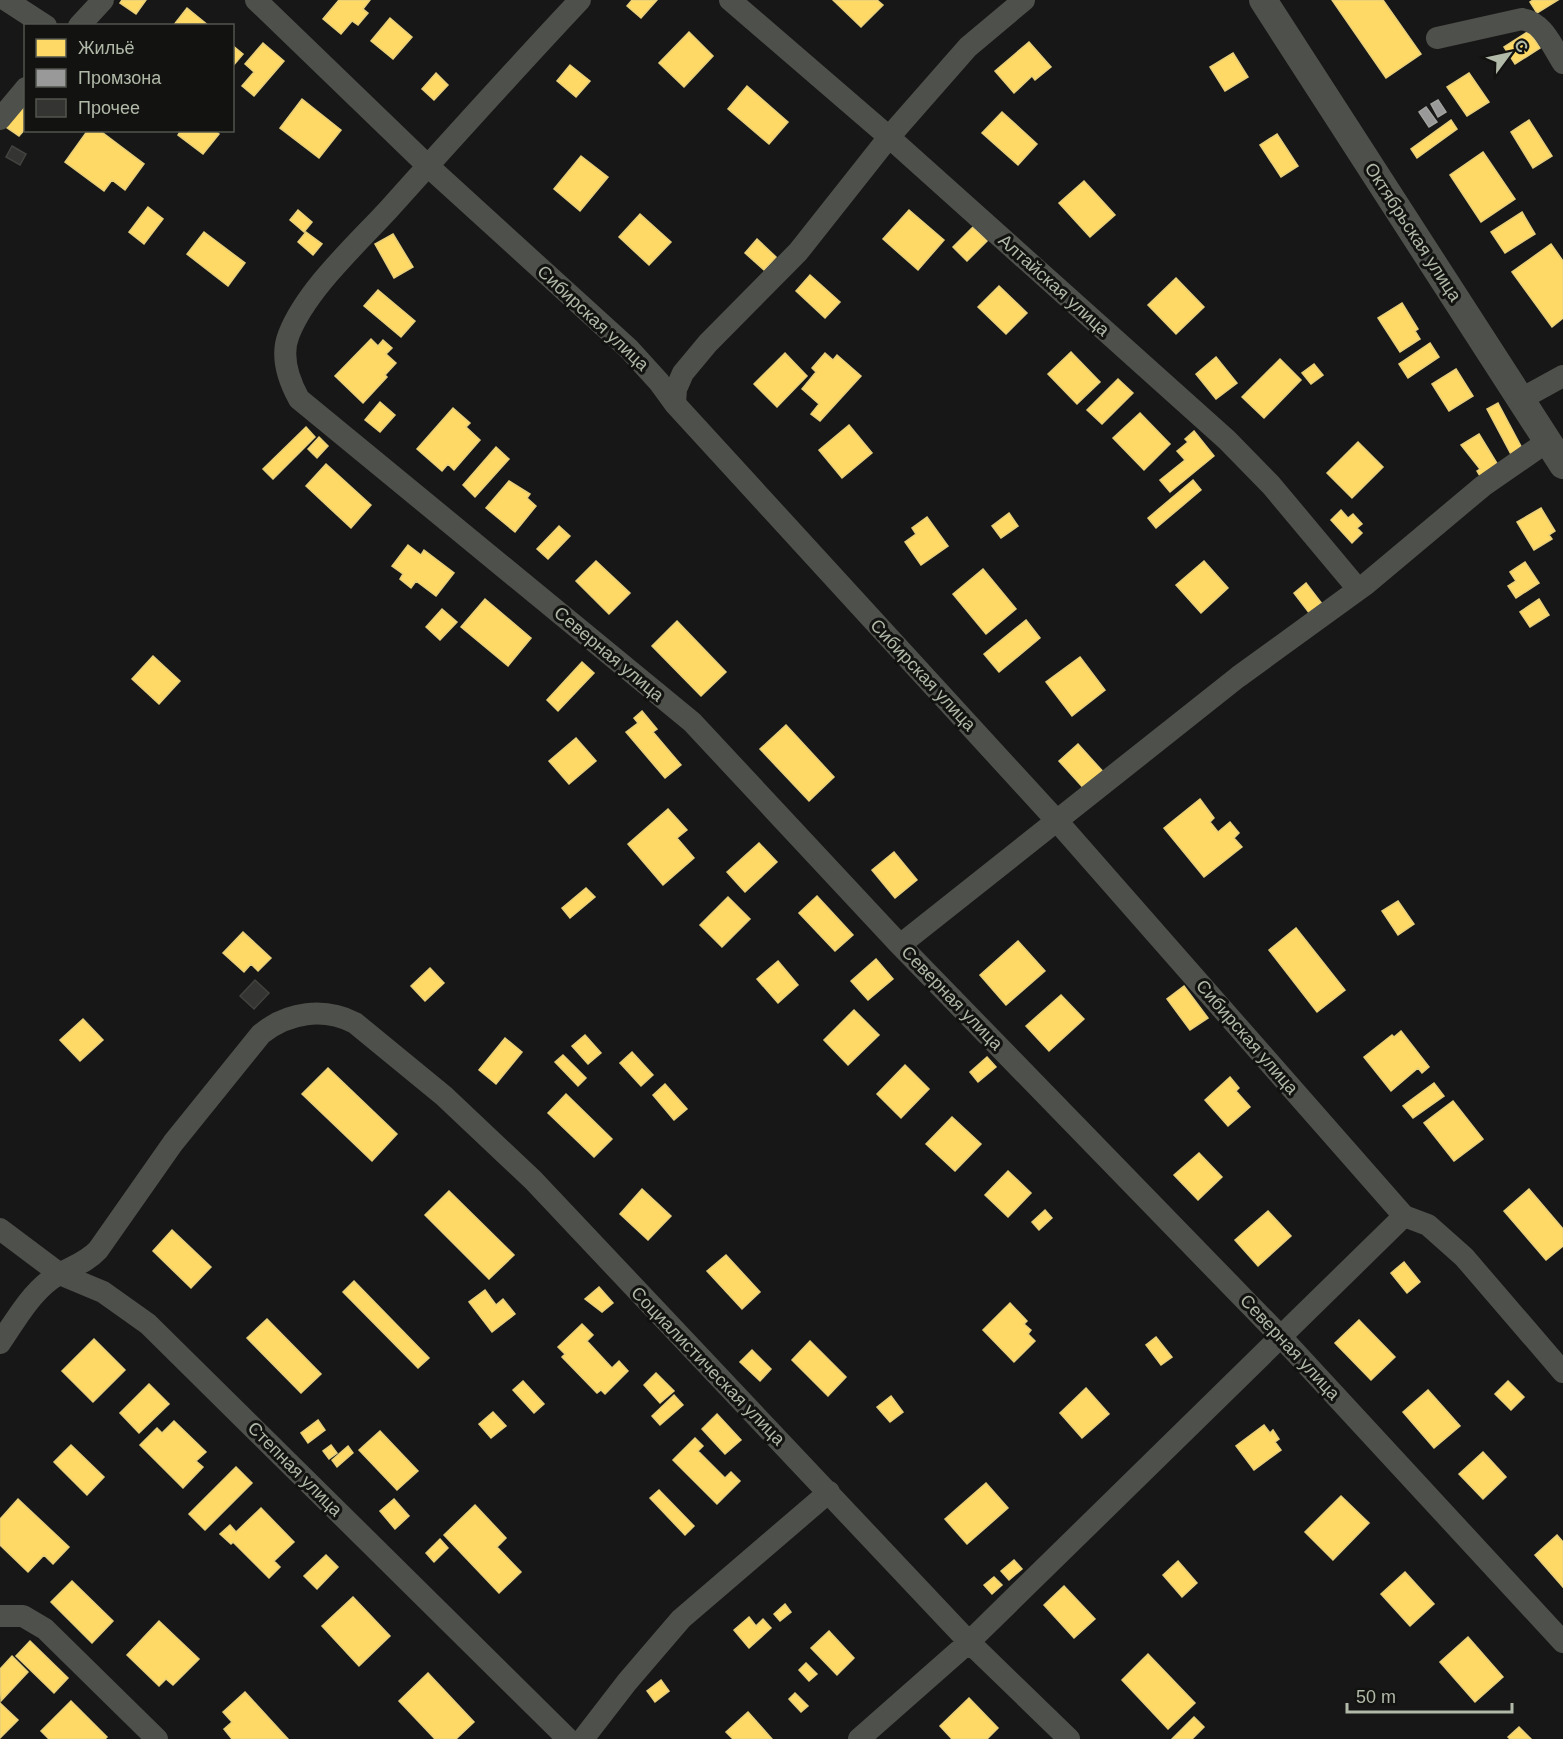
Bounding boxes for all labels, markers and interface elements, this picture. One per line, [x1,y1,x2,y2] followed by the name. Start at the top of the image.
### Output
[24,24,234,132] legend
[1479,24,1539,84] north arrow
[1511,37,1532,56] text: С
[78,38,135,58] text: Жильё
[78,68,162,88] text: Промзона
[78,98,140,118] text: Прочее
[1361,159,1466,306] street label: Октябрьская улица
[994,230,1114,341] street label: Алтайская улица
[533,261,654,375] street label: Сибирская улица
[550,602,668,706] street label: Северная улица
[866,615,980,736] street label: Сибирская улица
[897,942,1007,1055] street label: Северная улица
[1192,976,1303,1099] street label: Сибирская улица
[627,1283,790,1450] street label: Социалистическая улица
[1236,1290,1345,1404] street label: Северная улица
[244,1418,347,1521] street label: Степная улица
[1347,1676,1512,1714] scale bar
[1356,1687,1396,1707] text: 50 m

